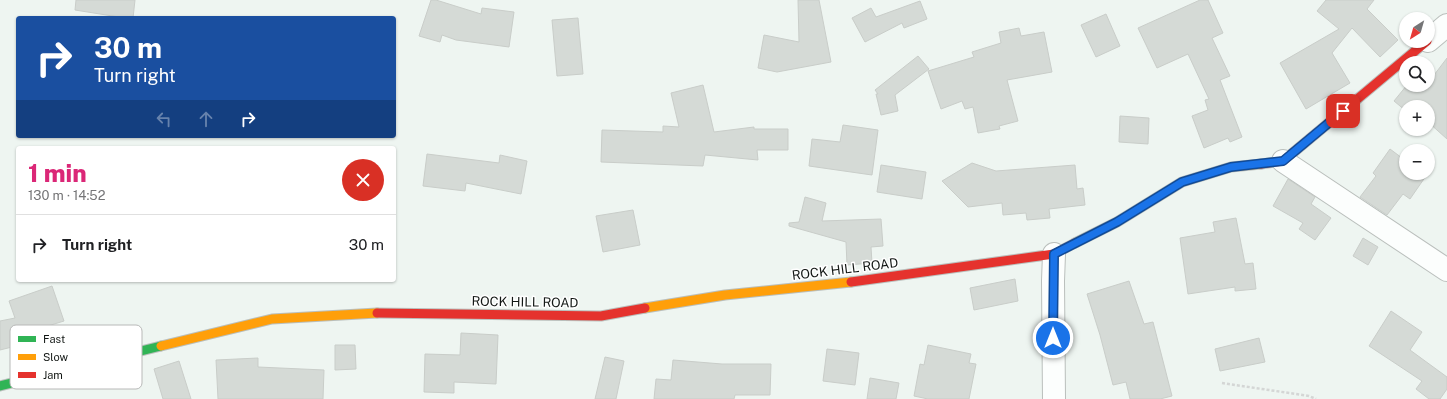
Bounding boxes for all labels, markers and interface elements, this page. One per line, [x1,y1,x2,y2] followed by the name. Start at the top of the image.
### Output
[1399,12,1435,48] north arrow
[1399,12,1435,180] map controls
[94,31,162,64] text: 30 m
[28,32,80,84] icon: right
[1399,56,1435,92] button: search
[94,65,176,86] text: Turn right
[1326,94,1360,128] pin
[1332,100,1354,122] icon: arrive
[1399,100,1435,136] button: +
[153,108,175,130] icon: left
[195,108,217,130] icon: ahead
[237,108,259,130] icon: right
[1399,144,1435,180] button: −
[28,159,87,187] text: 1 min
[342,159,384,201] button: close
[28,188,105,203] text: 130 m · 14:52
[28,234,50,256] icon: right
[62,236,132,253] text: Turn right
[349,236,384,253] text: 30 m
[791,255,899,283] street label: ROCK HILL ROAD
[471,294,579,310] street label: ROCK HILL ROAD
[1032,317,1074,359] position arrow
[10,325,142,389] legend
[43,333,65,345] text: Fast
[43,351,69,363] text: Slow
[43,369,63,381] text: Jam

